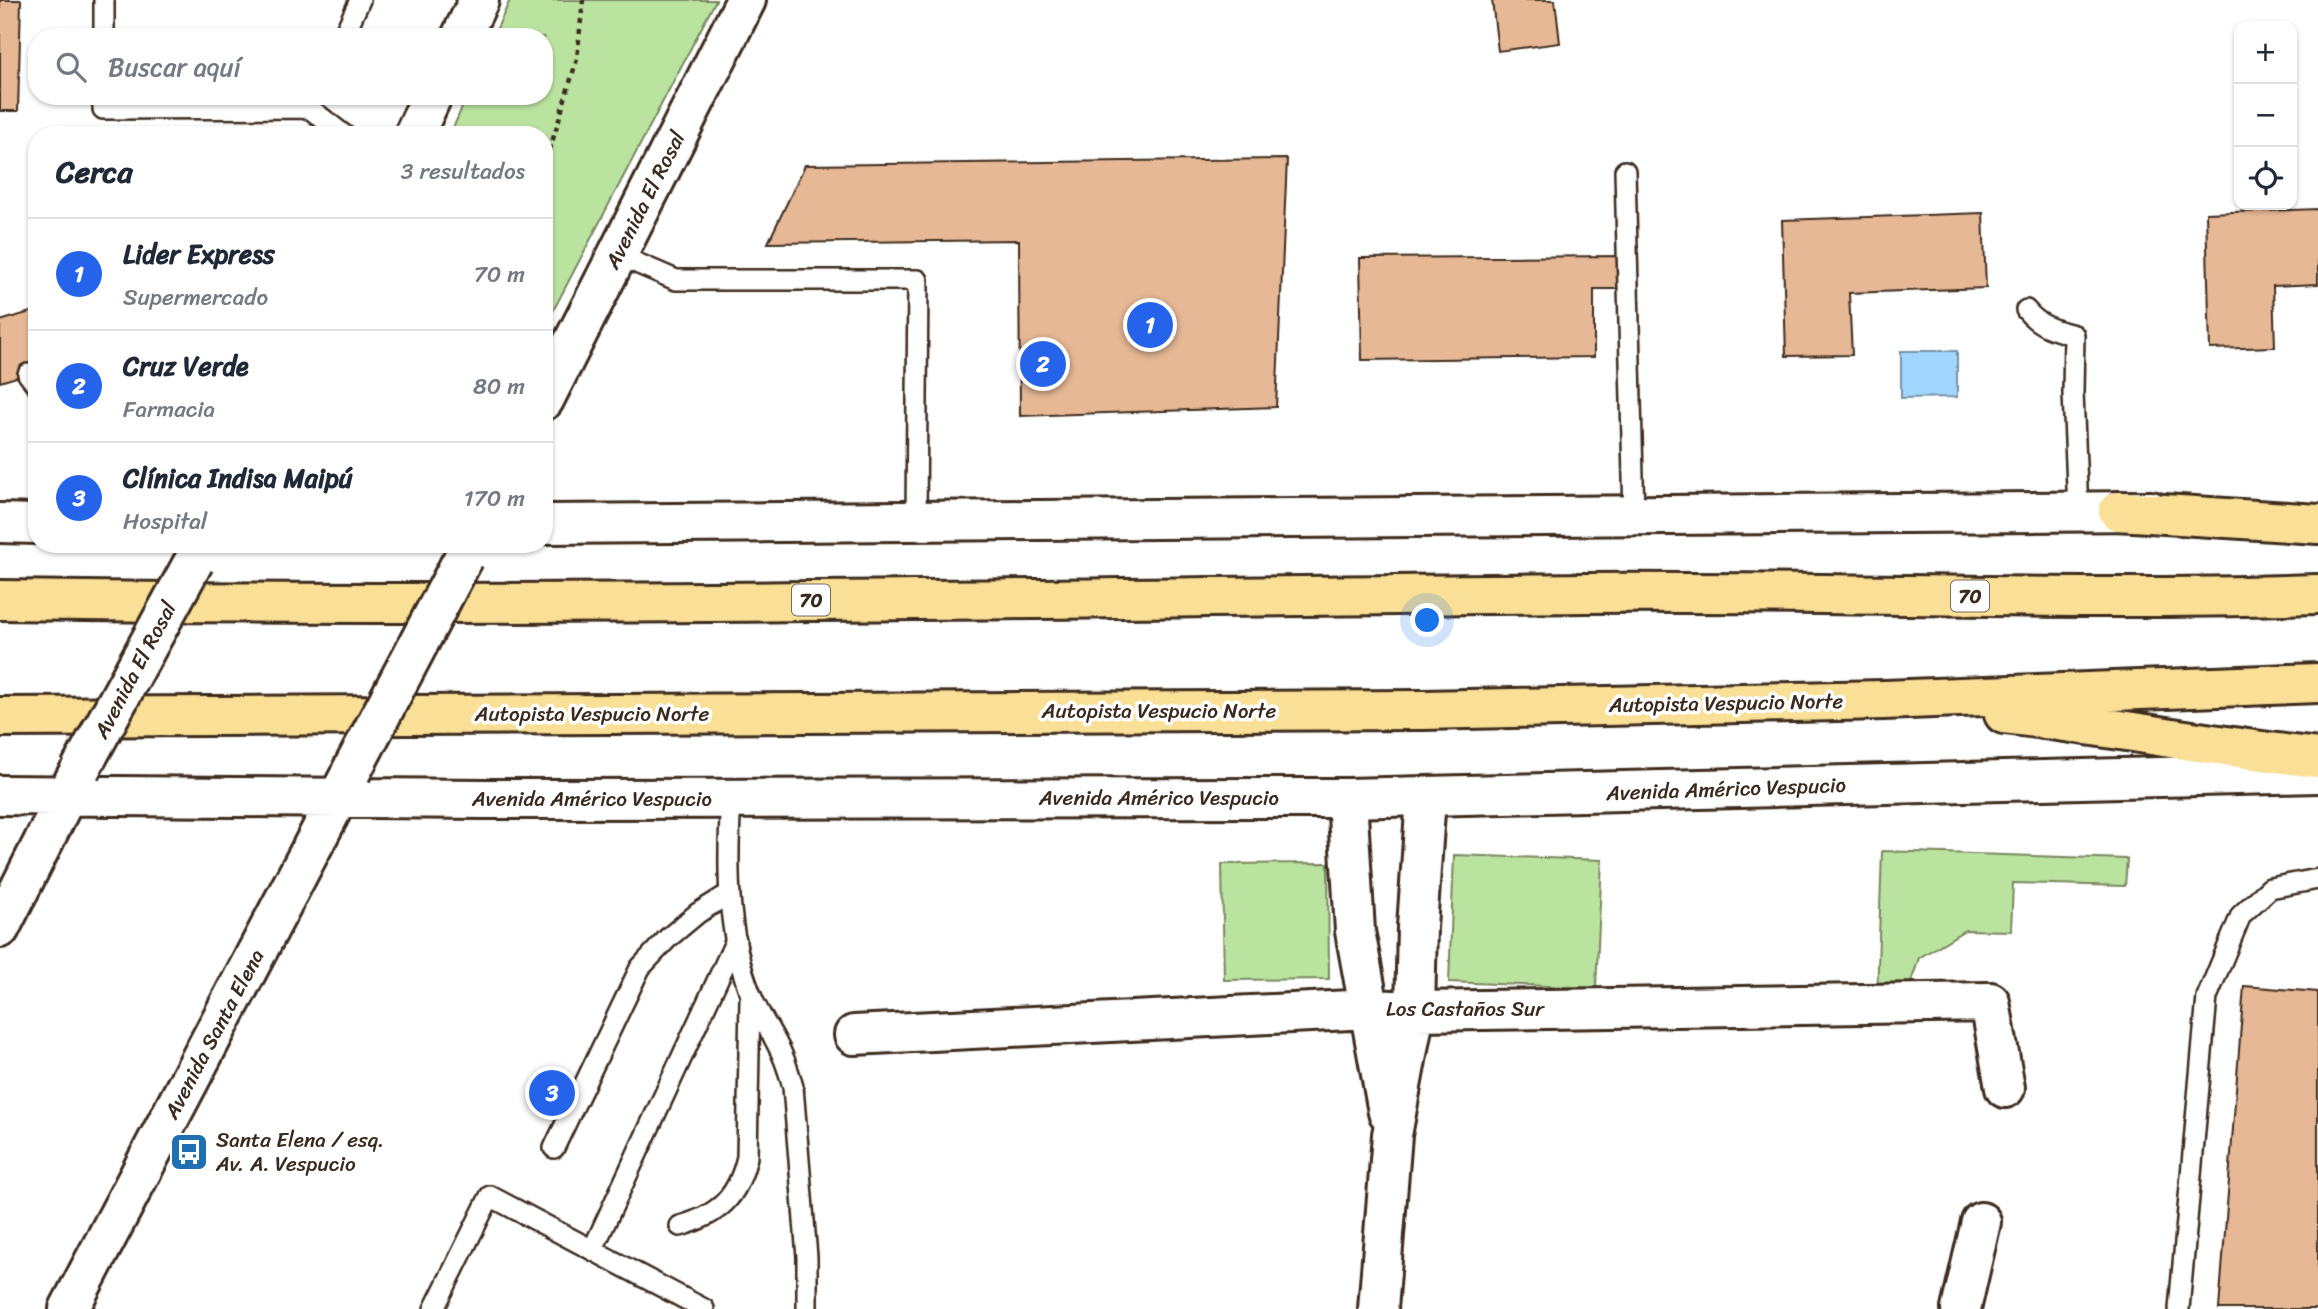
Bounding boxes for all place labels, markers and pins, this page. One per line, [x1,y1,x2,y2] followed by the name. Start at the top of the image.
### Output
[1127,299,1173,351] pin: 1
[1020,338,1066,390] pin: 2
[529,1067,575,1119] pin: 3
[215,1121,384,1183] place label: Santa Elena / esq. Av. A. Vespucio
[168,1131,210,1173] bus stop icon: Santa Elena / esq. Av. A. Vespucio

